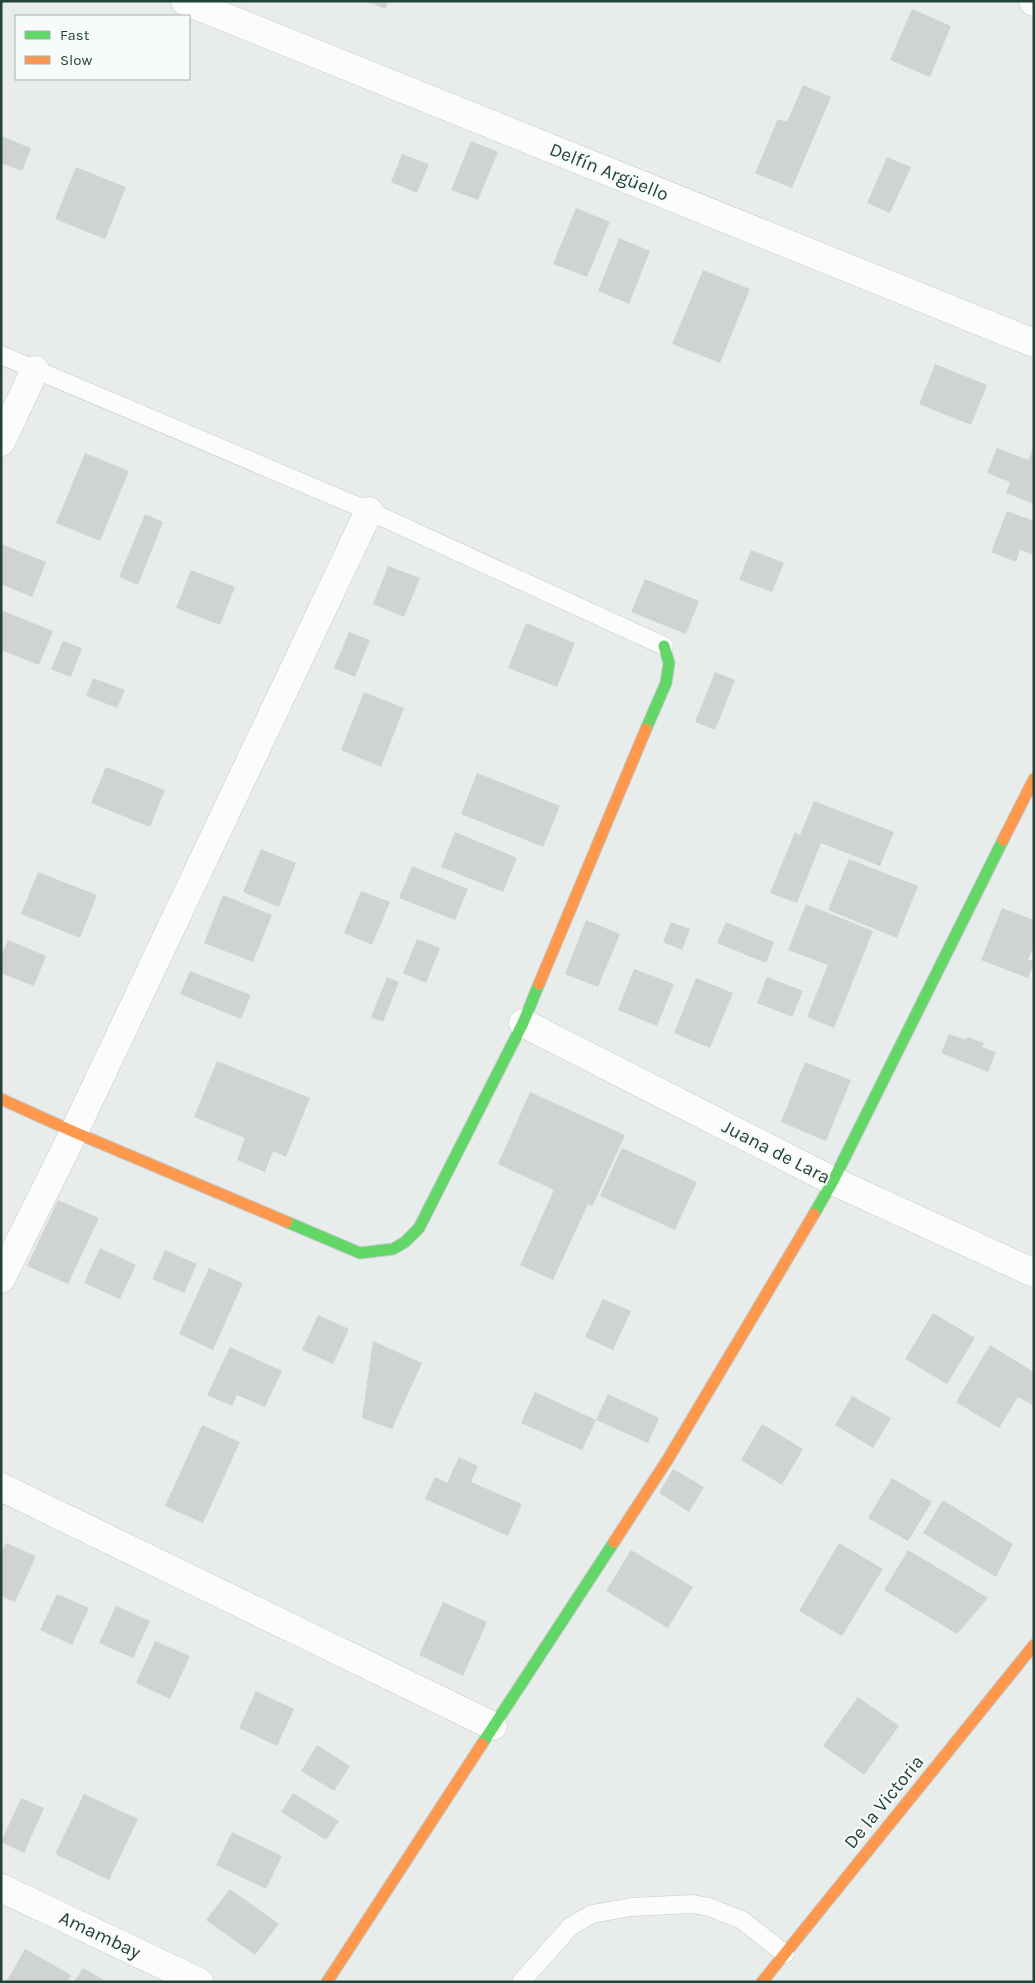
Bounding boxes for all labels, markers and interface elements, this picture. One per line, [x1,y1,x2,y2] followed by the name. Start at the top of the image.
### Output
[15,15,190,80] legend
[60,26,90,44] text: Fast
[60,51,92,69] text: Slow
[546,138,672,206] street label: Delfín Argüello
[718,1115,834,1189] street label: Juana de Lara
[840,1751,928,1853] street label: De la Victoria
[56,1907,144,1964] street label: Amambay

